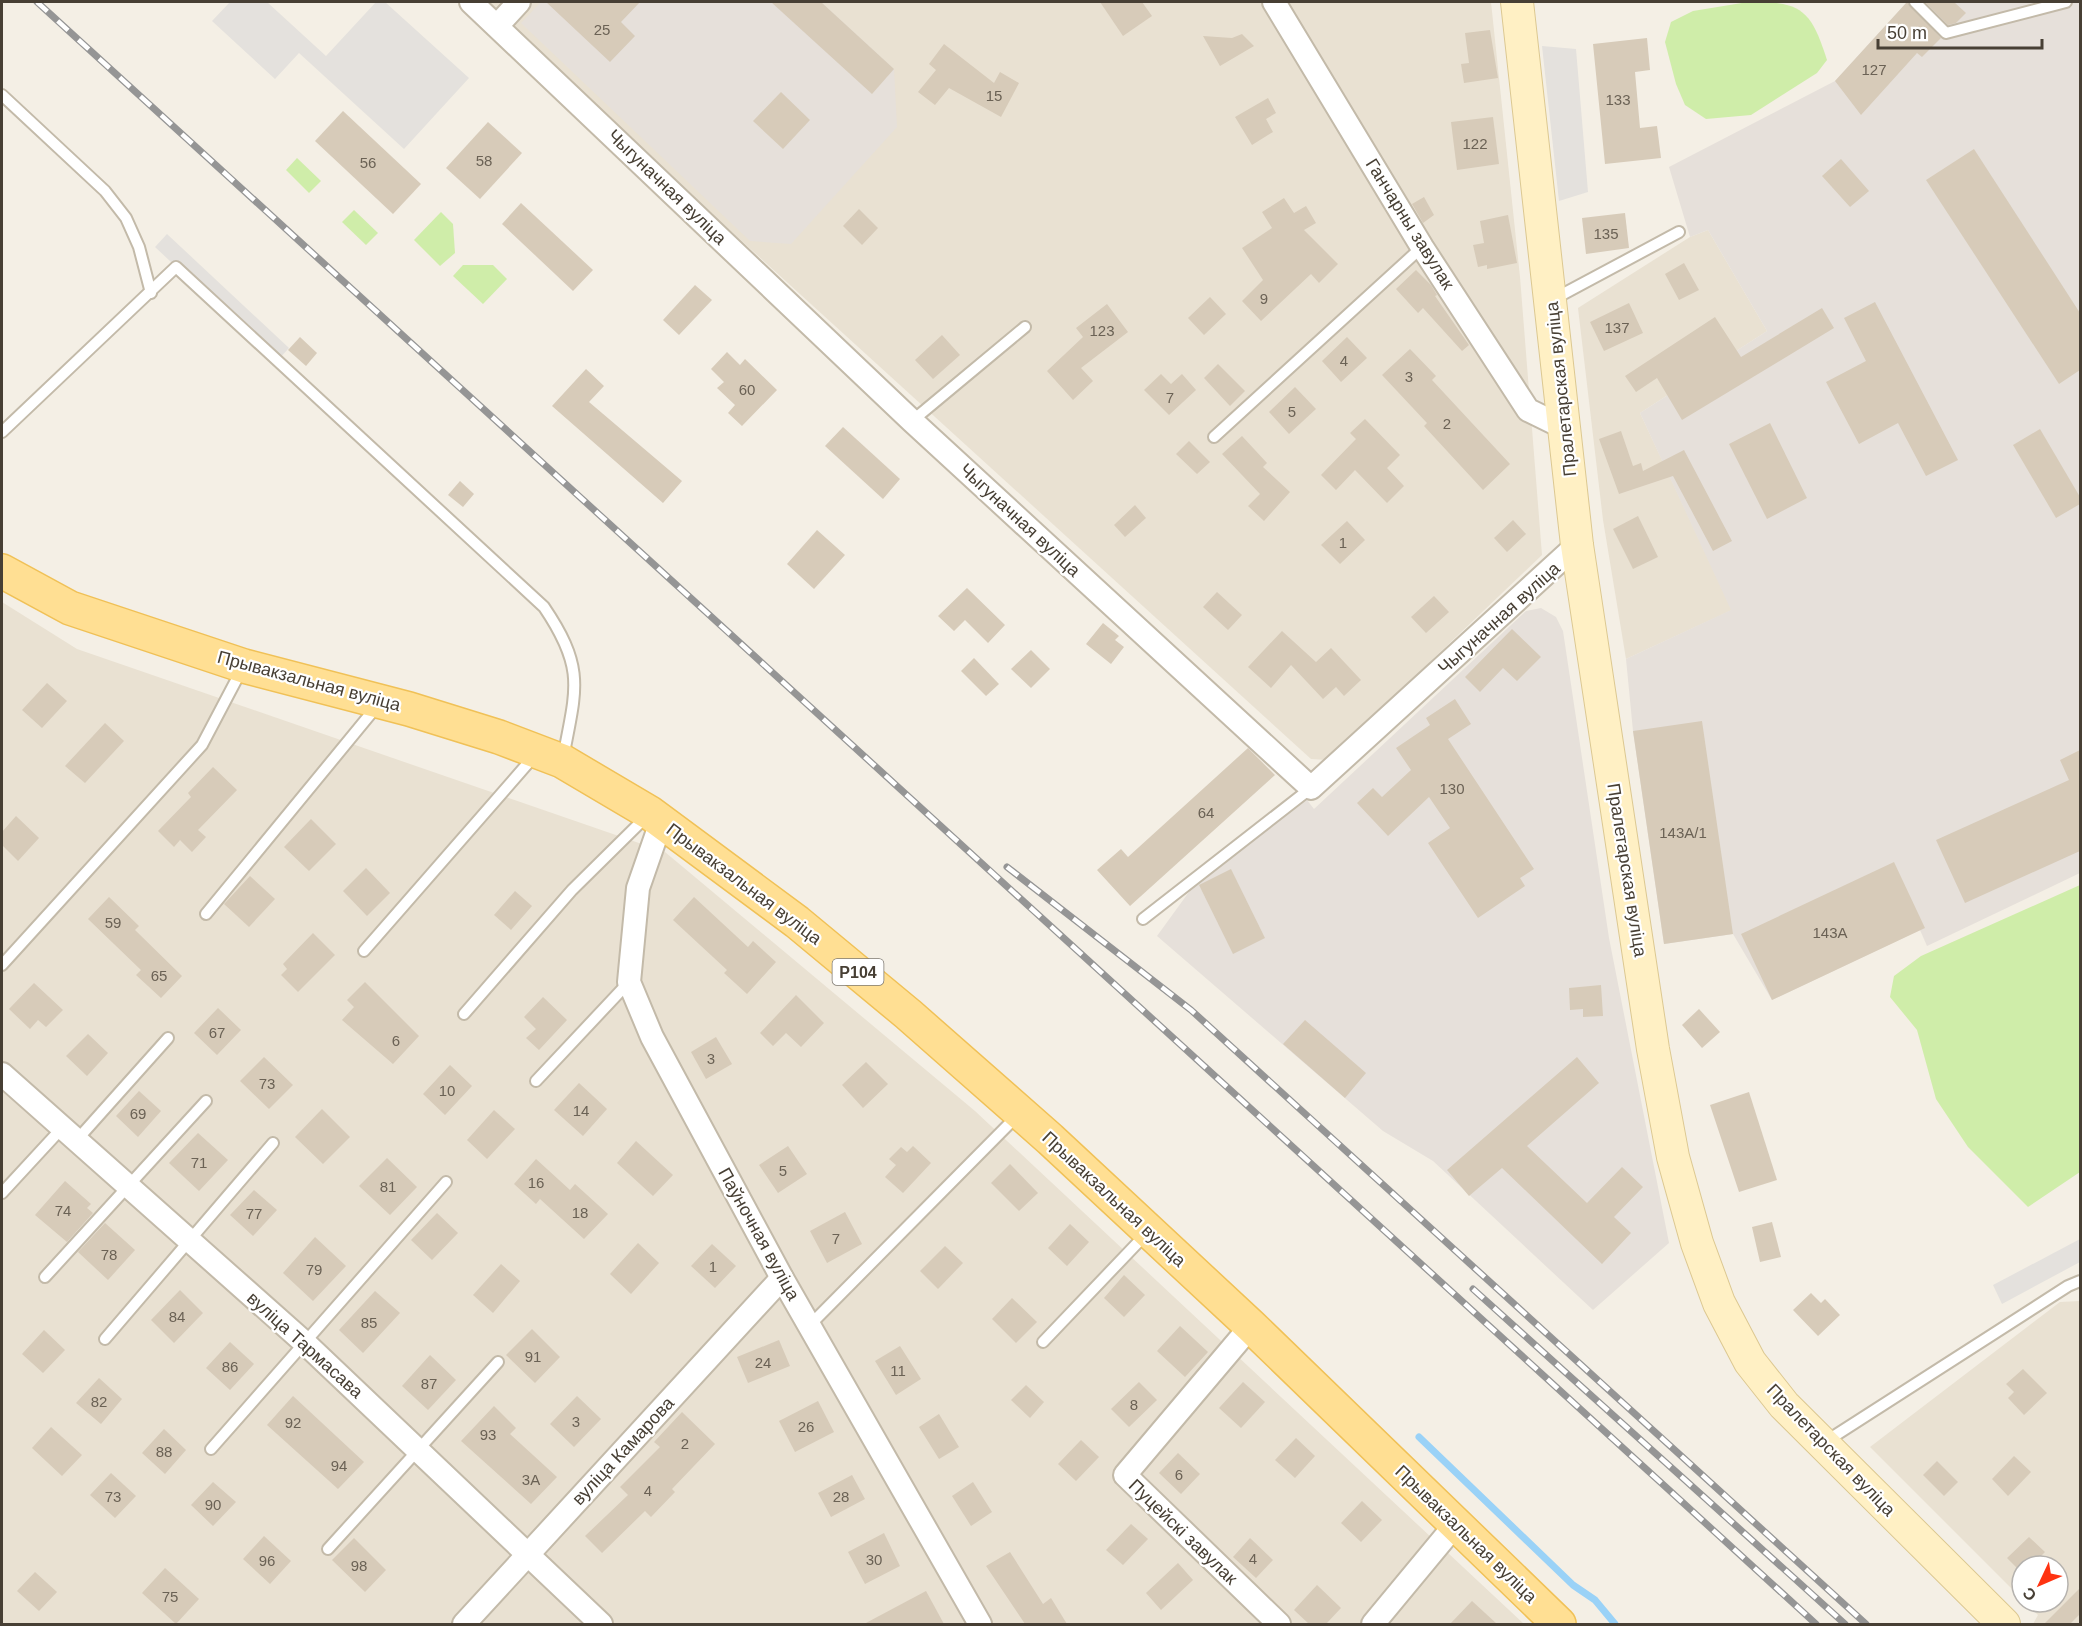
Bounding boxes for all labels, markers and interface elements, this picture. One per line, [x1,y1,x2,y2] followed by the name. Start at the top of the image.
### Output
[1878,12,2042,50] scale bar
[594,21,610,38] house number: 25
[1887,23,1927,43] text: 50 m
[1861,61,1887,78] house number: 127
[986,87,1002,104] house number: 15
[1605,91,1631,108] house number: 133
[604,125,731,249] street label: Чыгуначная вуліца
[1462,135,1488,152] house number: 122
[476,152,492,169] house number: 58
[360,154,376,171] house number: 56
[1362,155,1458,293] street label: Ганчарны завулак
[1593,225,1619,242] house number: 135
[1260,290,1268,307] house number: 9
[1542,300,1580,477] street label: Пралетарская вуліца
[1604,319,1630,336] house number: 137
[1089,322,1115,339] house number: 123
[1340,352,1348,369] house number: 4
[1405,368,1413,385] house number: 3
[739,381,755,398] house number: 60
[1166,389,1174,406] house number: 7
[1288,403,1296,420] house number: 5
[1443,415,1451,432] house number: 2
[956,459,1085,581] street label: Чыгуначная вуліца
[1339,534,1347,551] house number: 1
[1434,557,1565,678] street label: Чыгуначная вуліца
[215,647,404,715] street label: Прывакзальная вуліца
[1439,780,1465,797] house number: 130
[1603,782,1651,959] street label: Пралетарская вуліца
[1198,804,1214,821] house number: 64
[663,819,826,949] street label: Прывакзальная вуліца
[1659,824,1707,841] house number: 143А/1
[105,914,121,931] house number: 59
[1812,924,1848,941] house number: 143А
[832,959,884,985] road number: Р104
[151,967,167,984] house number: 65
[209,1024,225,1041] house number: 67
[392,1032,400,1049] house number: 6
[707,1050,715,1067] house number: 3
[259,1075,275,1092] house number: 73
[439,1082,455,1099] house number: 10
[573,1102,589,1119] house number: 14
[130,1105,146,1122] house number: 69
[1038,1127,1191,1271] street label: Прывакзальная вуліца
[191,1154,207,1171] house number: 71
[779,1162,787,1179] house number: 5
[714,1164,804,1305] street label: Паўночная вуліца
[528,1174,544,1191] house number: 16
[380,1178,396,1195] house number: 81
[55,1202,71,1219] house number: 74
[572,1204,588,1221] house number: 18
[246,1205,262,1222] house number: 77
[832,1230,840,1247] house number: 7
[101,1246,117,1263] house number: 78
[709,1258,717,1275] house number: 1
[306,1261,322,1278] house number: 79
[243,1288,368,1403] street label: вуліца Тармасава
[169,1308,185,1325] house number: 84
[361,1314,377,1331] house number: 85
[525,1348,541,1365] house number: 91
[755,1354,771,1371] house number: 24
[222,1358,238,1375] house number: 86
[890,1362,906,1379] house number: 11
[421,1375,437,1392] house number: 87
[1763,1380,1900,1521] street label: Пралетарская вуліца
[568,1392,679,1509] street label: вуліца Камарова
[91,1393,107,1410] house number: 82
[1130,1396,1138,1413] house number: 8
[572,1413,580,1430] house number: 3
[285,1414,301,1431] house number: 92
[798,1418,814,1435] house number: 26
[480,1426,496,1443] house number: 93
[681,1435,689,1452] house number: 2
[156,1443,172,1460] house number: 88
[331,1457,347,1474] house number: 94
[1391,1461,1542,1607] street label: Прывакзальная вуліца
[1175,1466,1183,1483] house number: 6
[522,1471,540,1488] house number: 3А
[1125,1475,1241,1589] street label: Пуцейскі завулак
[644,1482,652,1499] house number: 4
[105,1488,121,1505] house number: 73
[833,1488,849,1505] house number: 28
[205,1496,221,1513] house number: 90
[1249,1550,1257,1567] house number: 4
[866,1551,882,1568] house number: 30
[259,1552,275,1569] house number: 96
[2010,1554,2070,1614] north arrow
[351,1557,367,1574] house number: 98
[2019,1584,2040,1604] text: С
[162,1588,178,1605] house number: 75

